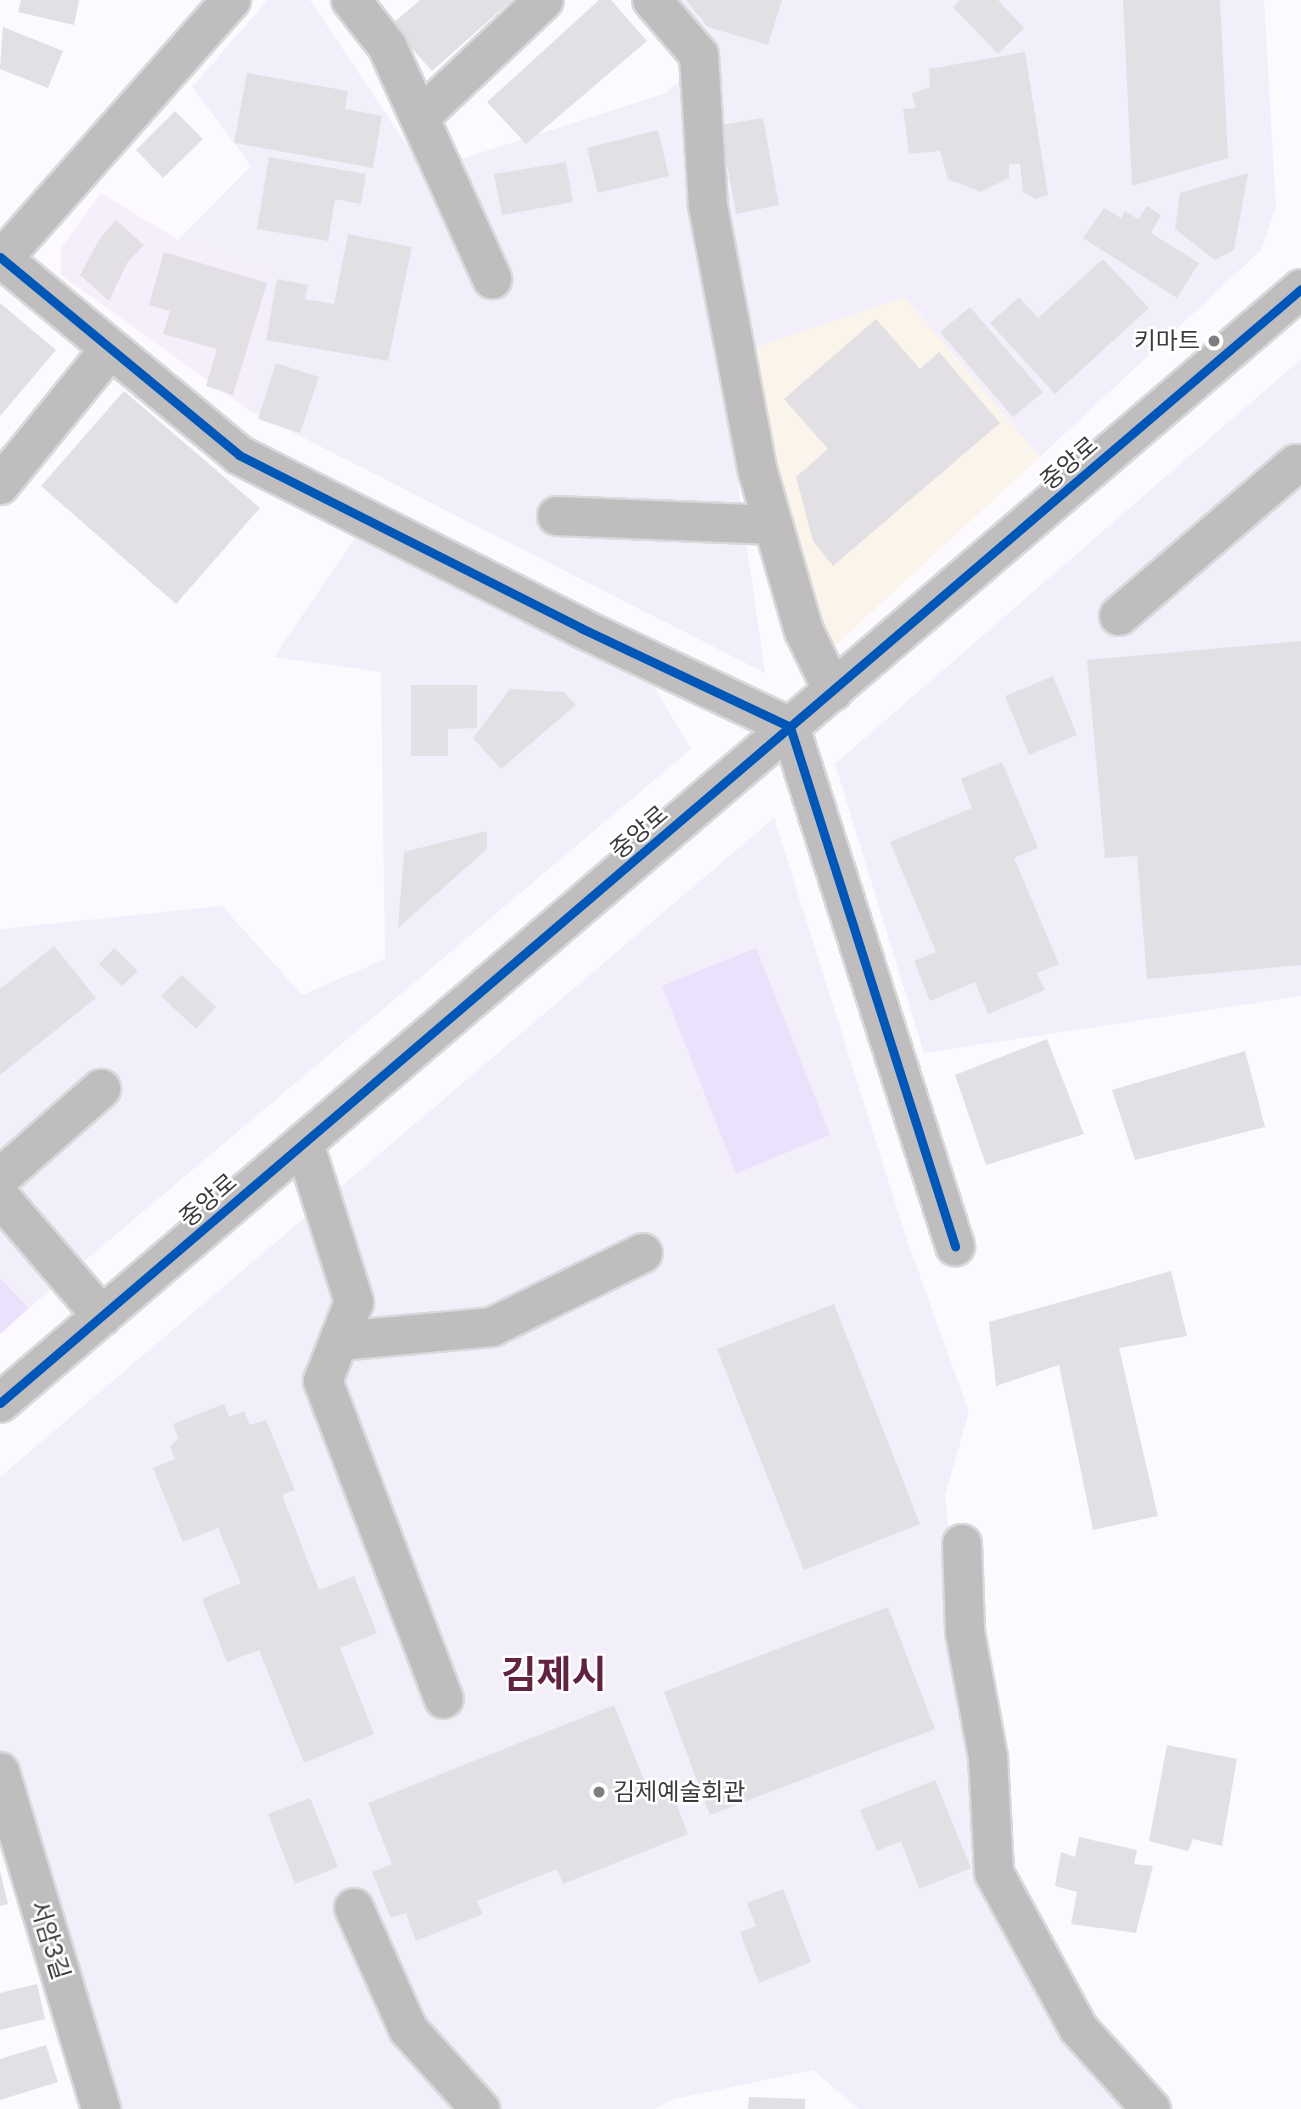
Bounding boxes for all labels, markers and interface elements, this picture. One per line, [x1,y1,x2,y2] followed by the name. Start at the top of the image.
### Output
[1134,327,1200,355] place label: 키마트
[1206,333,1222,349] marker: 키마트
[1035,430,1103,496] street label: 중앙로
[605,799,673,865] street label: 중앙로
[174,1167,242,1233] street label: 중앙로
[502,1652,606,1698] district label: 김제시
[613,1778,745,1806] place label: 김제예술회관
[591,1784,607,1800] marker: 김제예술회관
[24,1897,76,1983] street label: 서암3길

